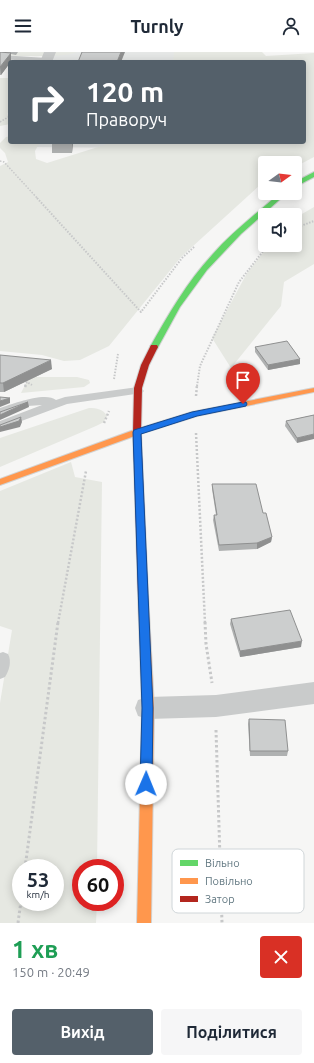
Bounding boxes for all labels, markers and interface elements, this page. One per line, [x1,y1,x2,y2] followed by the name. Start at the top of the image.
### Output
[12,15,34,37] icon: menu
[280,15,302,37] icon: person
[130,16,184,36] text: Turnly
[20,76,72,128] icon: right
[86,76,164,107] text: 120 m
[86,109,167,129] text: Праворуч
[258,156,302,200] north arrow
[258,156,302,252] map controls
[258,208,302,252] button: sound
[226,363,260,404] pin
[232,369,254,391] icon: arrive
[125,763,167,805] position arrow
[172,849,304,913] legend
[205,857,240,869] text: Вільно
[72,859,124,911] speed limit sign: 60
[27,868,49,891] text: 53
[205,875,253,887] text: Повільно
[26,889,50,900] text: km/h
[205,893,235,905] text: Затор
[12,936,58,963] text: 1 хв
[260,936,302,978] button: close
[12,965,90,979] text: 150 m · 20:49
[12,1009,153,1055] button: Вихід
[161,1009,302,1055] button: Поділитися

